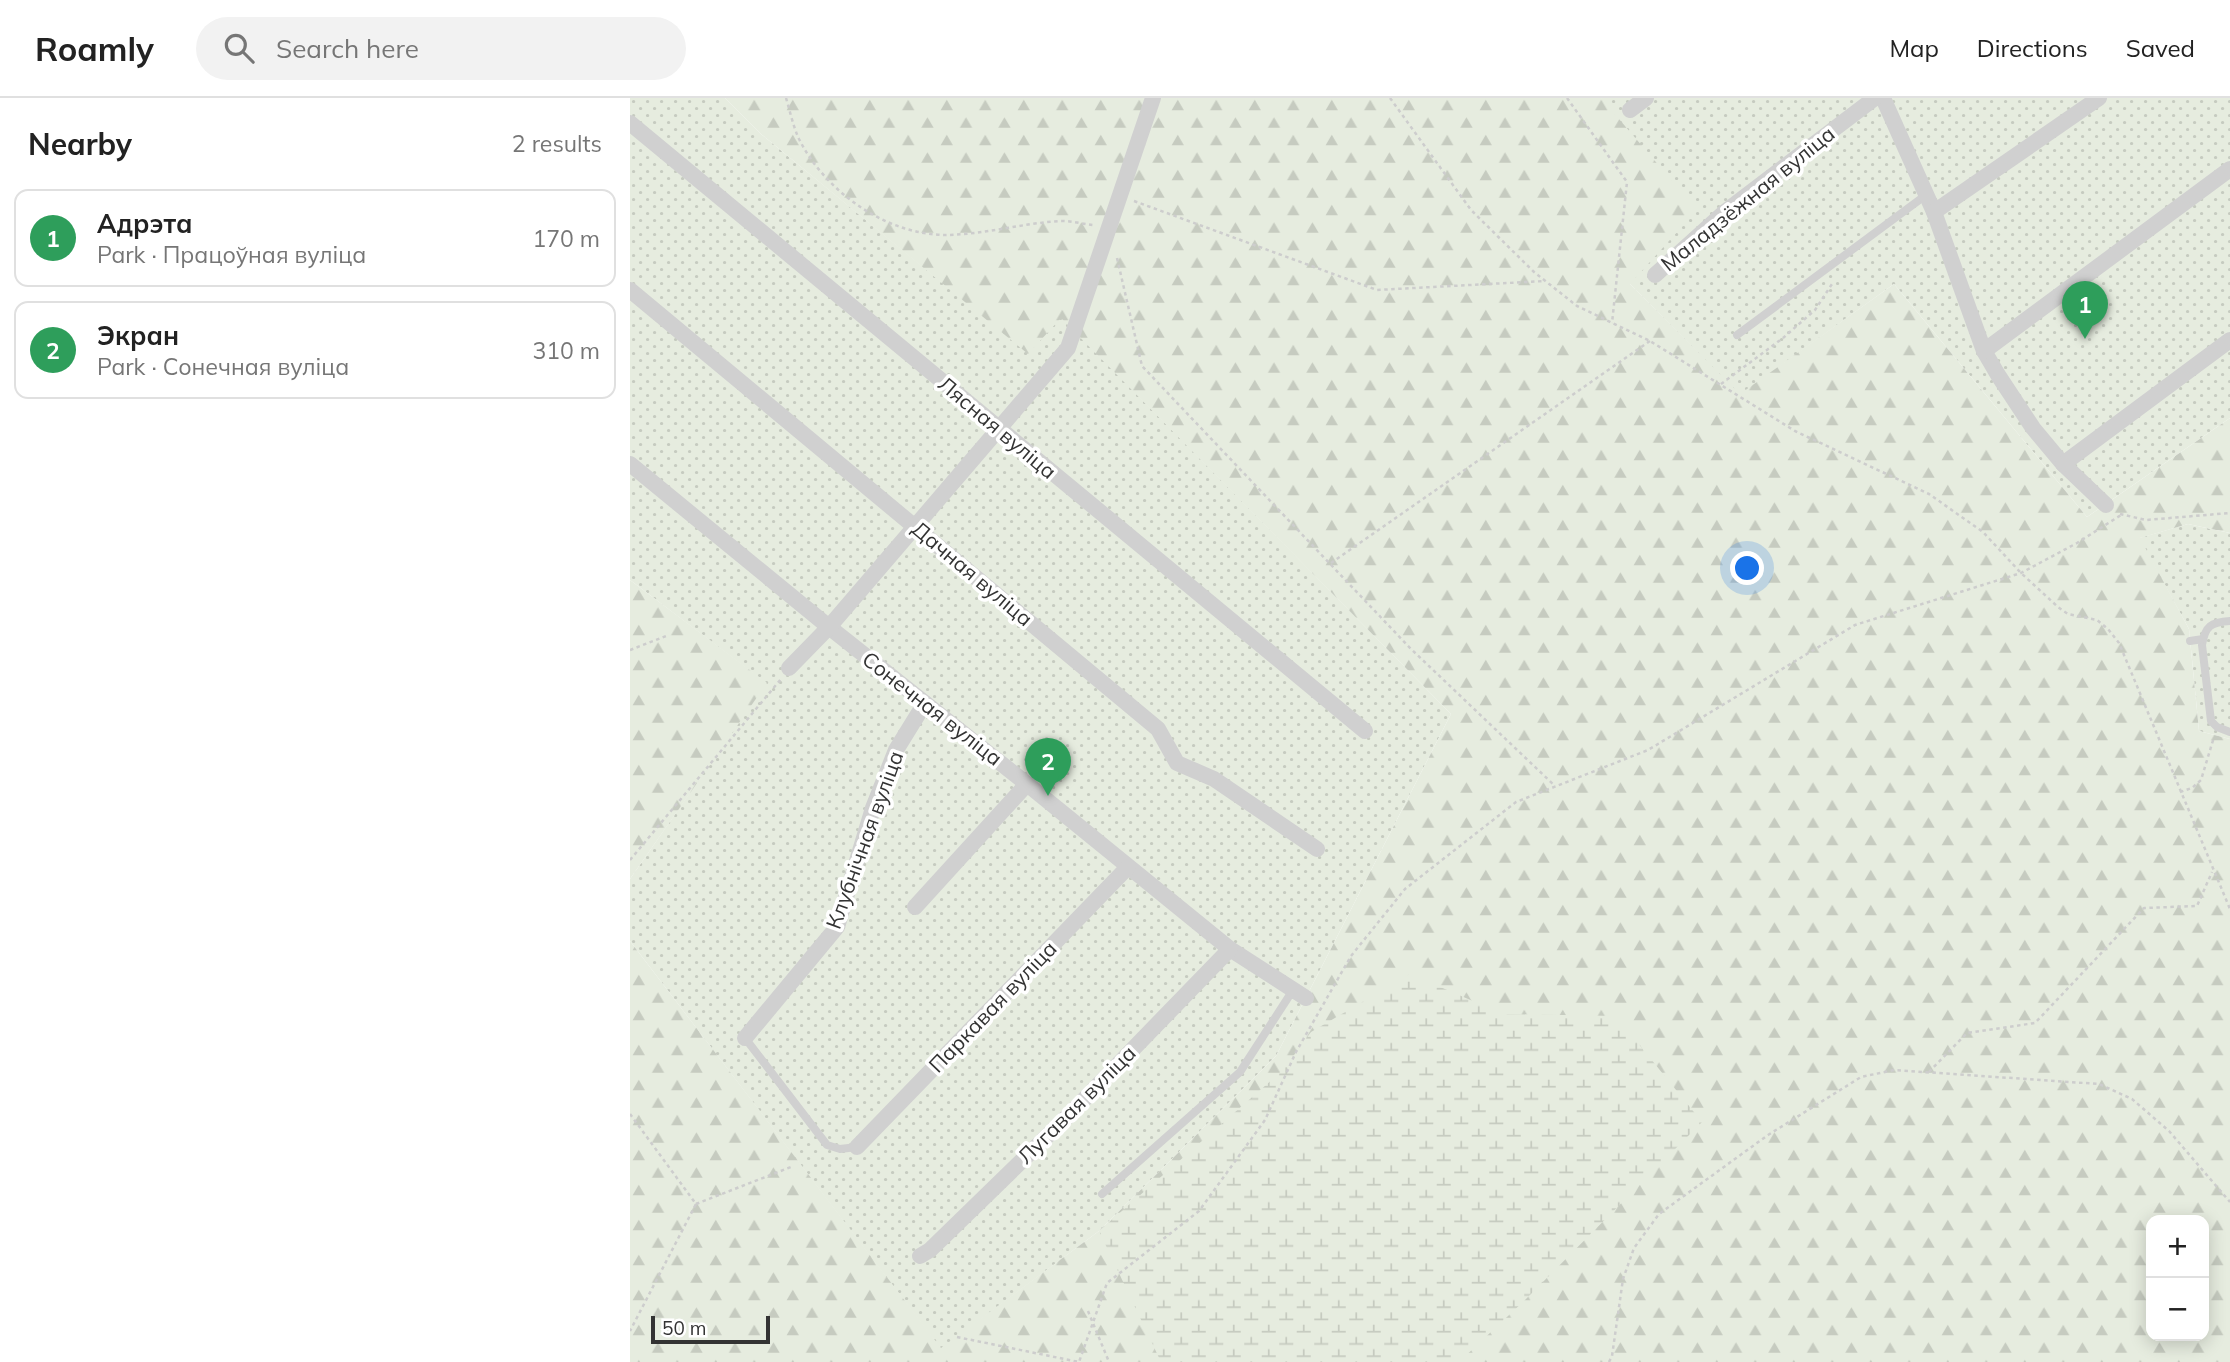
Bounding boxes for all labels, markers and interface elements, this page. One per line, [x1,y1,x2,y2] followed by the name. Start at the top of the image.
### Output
[196,17,686,80] search box
[35,28,154,69] text: Roamly
[220,29,258,67] icon: search
[276,32,419,65] text: Search here
[1889,33,1939,63] text: Map
[1977,33,2088,63] text: Directions
[2126,33,2195,63] text: Saved
[1655,120,1839,276] street label: Маладзёжная вуліца
[28,125,132,163] text: Nearby
[512,129,602,158] text: 2 results
[97,207,193,240] text: Адрэта
[46,224,60,253] text: 1
[532,224,600,253] text: 170 m
[97,240,366,269] text: Park · Працоўная вуліца
[2062,281,2108,339] pin: 1
[97,319,179,352] text: Экран
[46,336,60,365] text: 2
[532,336,600,365] text: 310 m
[97,352,349,381] text: Park · Сонечная вуліца
[933,370,1062,484] street label: Лясная вуліца
[907,515,1038,631] street label: Дачная вуліца
[1730,551,1764,585] your location
[857,646,1008,771] street label: Сонечная вуліца
[1025,738,1071,796] pin: 2
[820,747,908,932] street label: Клубнічная вуліца
[923,935,1062,1078] street label: Паркавая вуліца
[1012,1040,1141,1169] street label: Лугавая вуліца
[2146,1215,2209,1341] map controls
[2146,1215,2209,1278] button: +
[2146,1278,2209,1341] button: −
[651,1313,770,1345] scale bar
[662,1316,706,1340] text: 50 m

